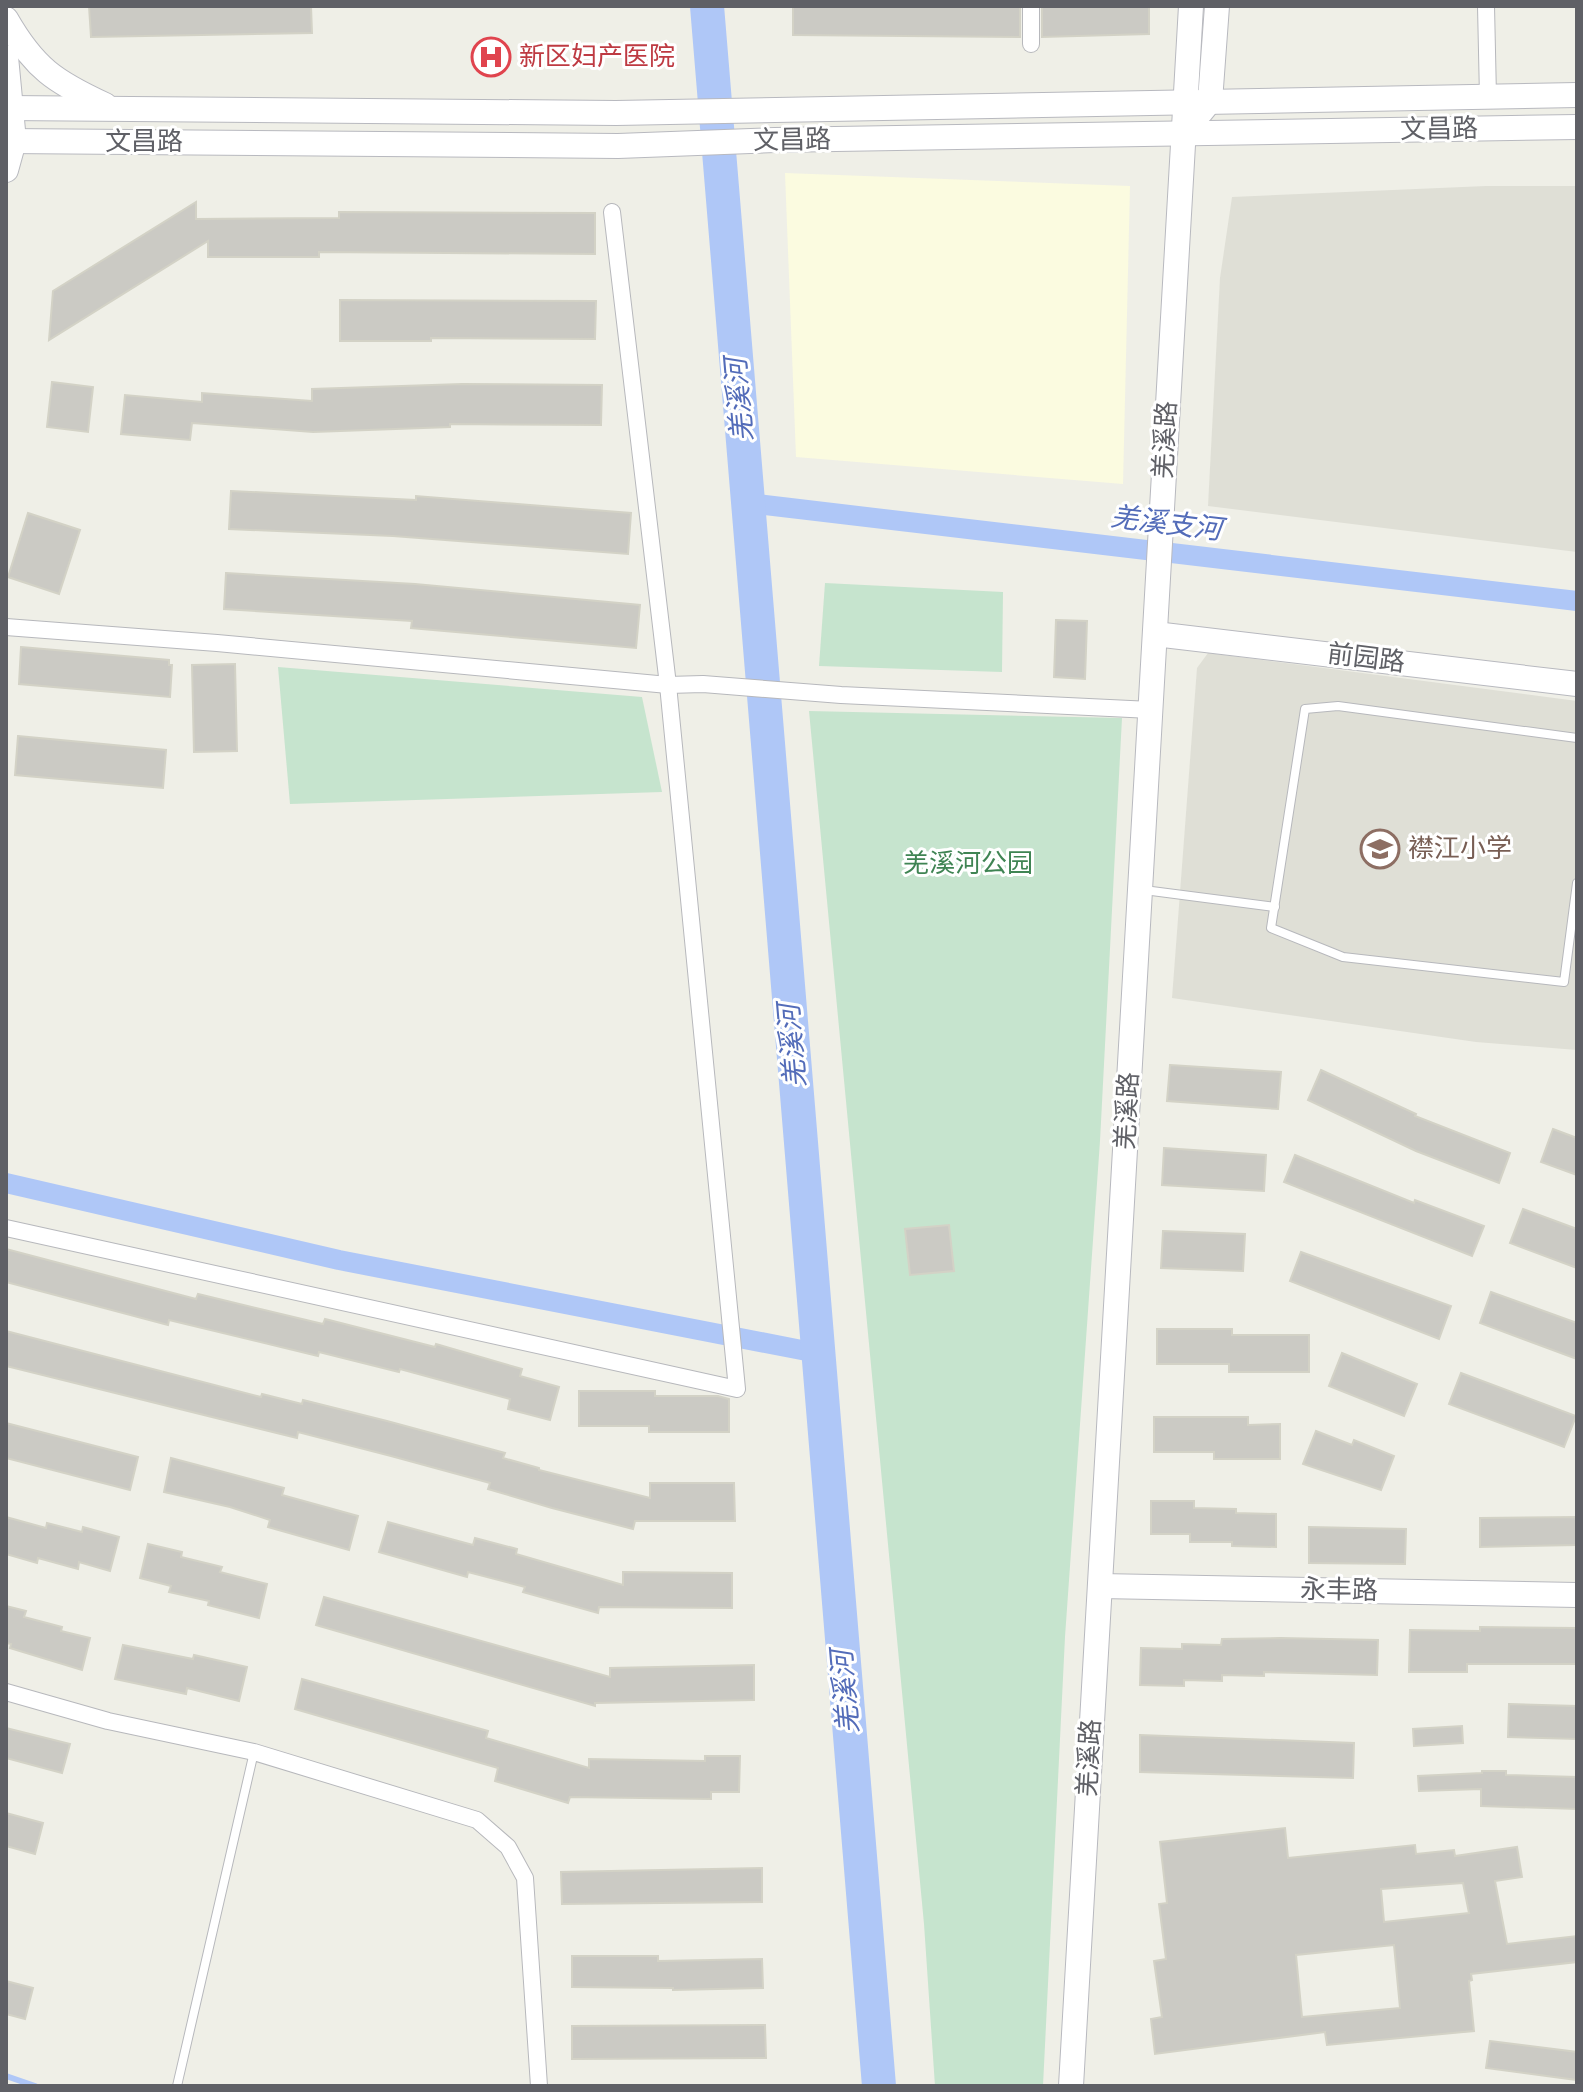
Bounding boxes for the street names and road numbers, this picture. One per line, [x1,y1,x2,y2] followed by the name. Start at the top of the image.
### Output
[1400,114,1478,146] street label: 文昌路
[753,125,831,157] street label: 文昌路
[105,127,183,158] street label: 文昌路
[1148,400,1184,480] street label: 羌溪路
[1325,639,1407,679] street label: 前园路
[1110,1071,1146,1151] street label: 羌溪路
[1300,1575,1378,1607] street label: 永丰路
[1072,1718,1108,1798] street label: 羌溪路

